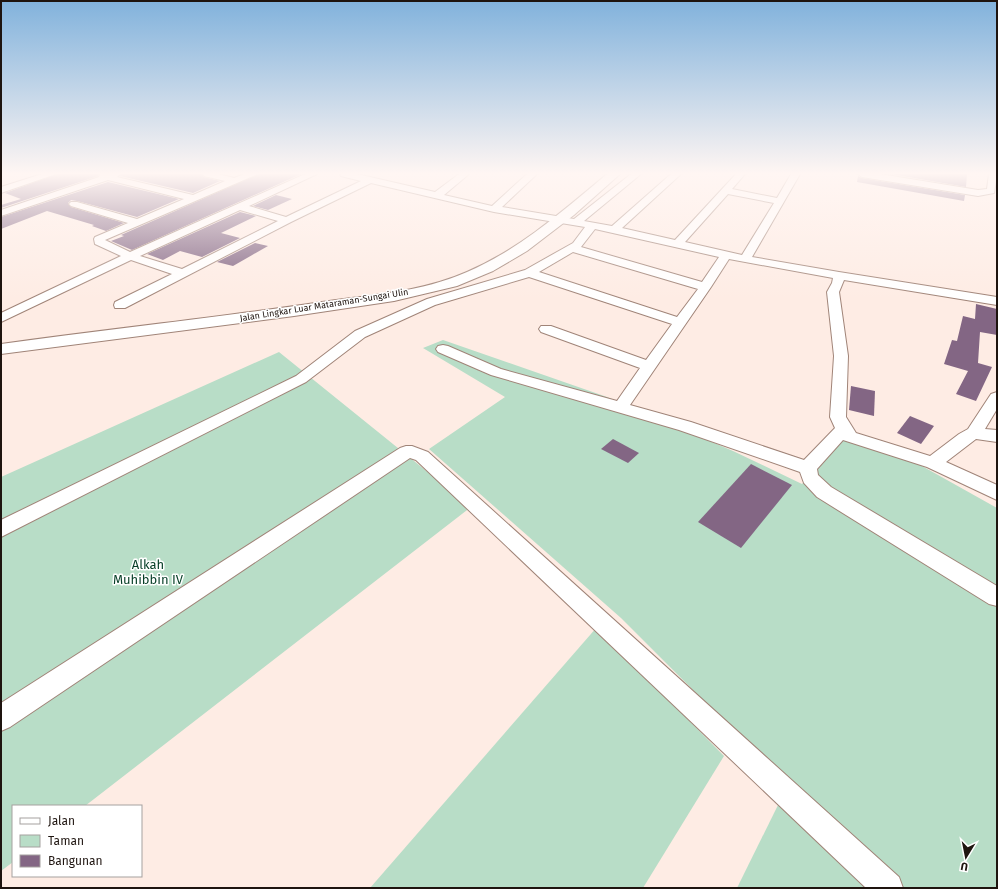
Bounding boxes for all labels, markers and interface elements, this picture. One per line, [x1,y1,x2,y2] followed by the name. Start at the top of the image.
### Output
[239,287,409,323] street label: Jalan Lingkar Luar Mataraman-Sungai Ulin
[113,557,184,587] park label: Alkah Muhibbin IV
[12,805,142,877] legend
[48,814,75,828] text: Jalan
[48,834,84,848] text: Taman
[946,837,986,877] north arrow
[48,854,103,868] text: Bangunan
[960,859,969,873] text: U

